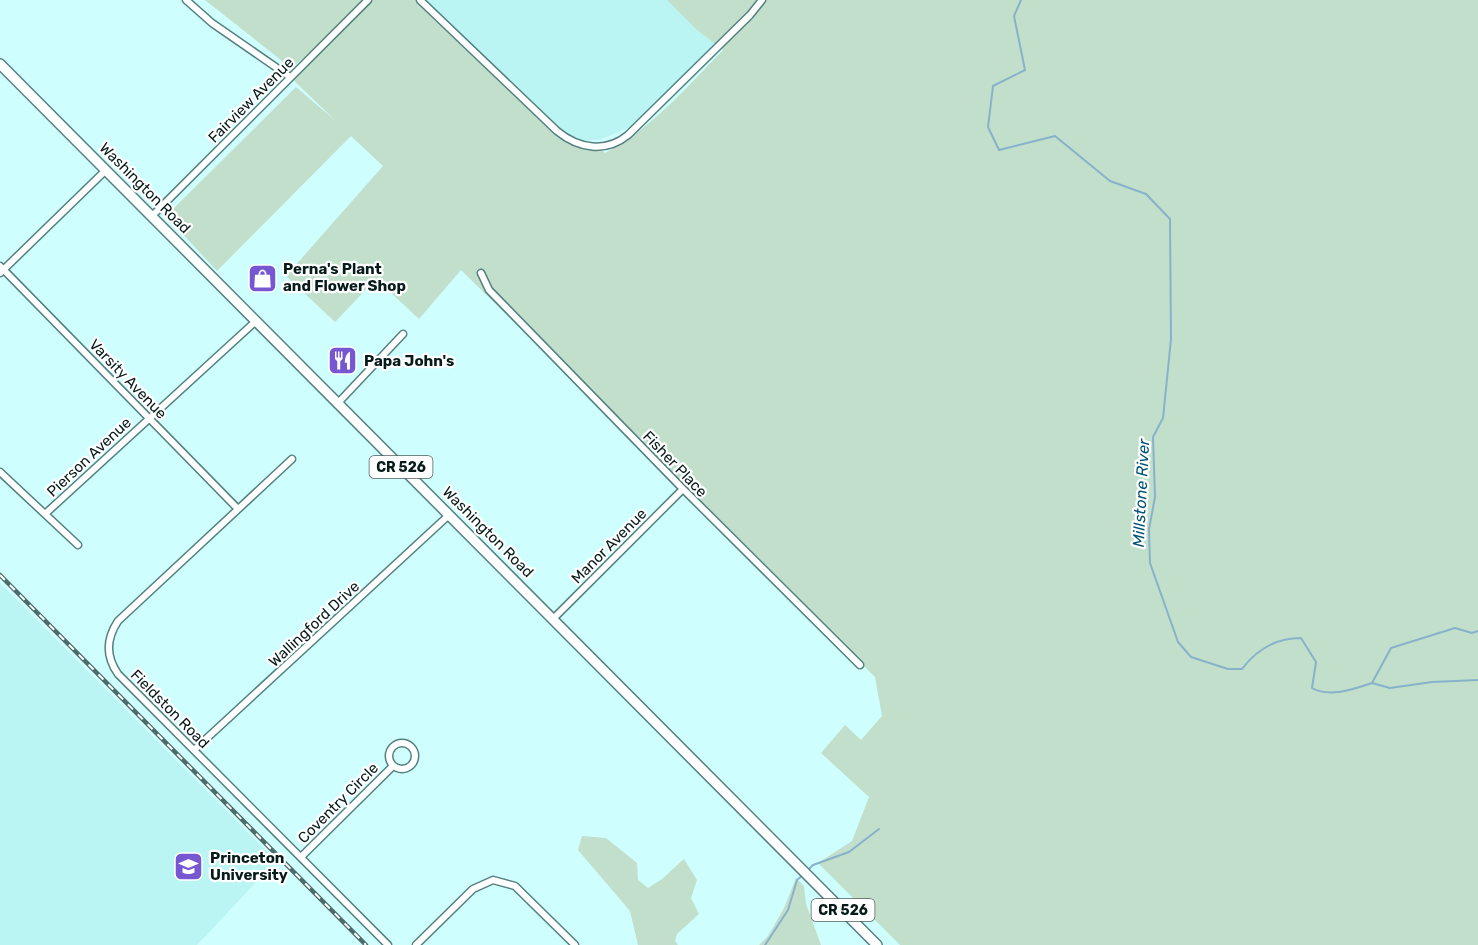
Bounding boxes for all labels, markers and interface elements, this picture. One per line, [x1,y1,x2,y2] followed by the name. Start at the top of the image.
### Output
[204,53,298,147] street label: Fairview Avenue
[96,139,194,237] street label: Washington Road
[283,260,406,295] place label: Perna's Plant and Flower Shop
[246,262,278,294] shop icon: Perna's Plant and Flower Shop
[85,335,171,423] street label: Varsity Avenue
[327,345,359,377] restaurant icon: Papa John's
[364,352,454,370] place label: Papa John's
[43,413,135,501] street label: Pierson Avenue
[639,427,711,501] street label: Fisher Place
[1129,437,1153,548] water label: Millstone River
[370,456,432,478] road number: CR 526
[439,483,537,581] street label: Washington Road
[568,505,650,587] street label: Manor Avenue
[265,577,363,671] street label: Wallingford Drive
[127,666,213,752] street label: Fieldston Road
[294,759,382,847] street label: Coventry Circle
[210,849,288,884] place label: Princeton University
[173,851,205,883] school or university icon: Princeton University
[812,899,874,921] road number: CR 526

